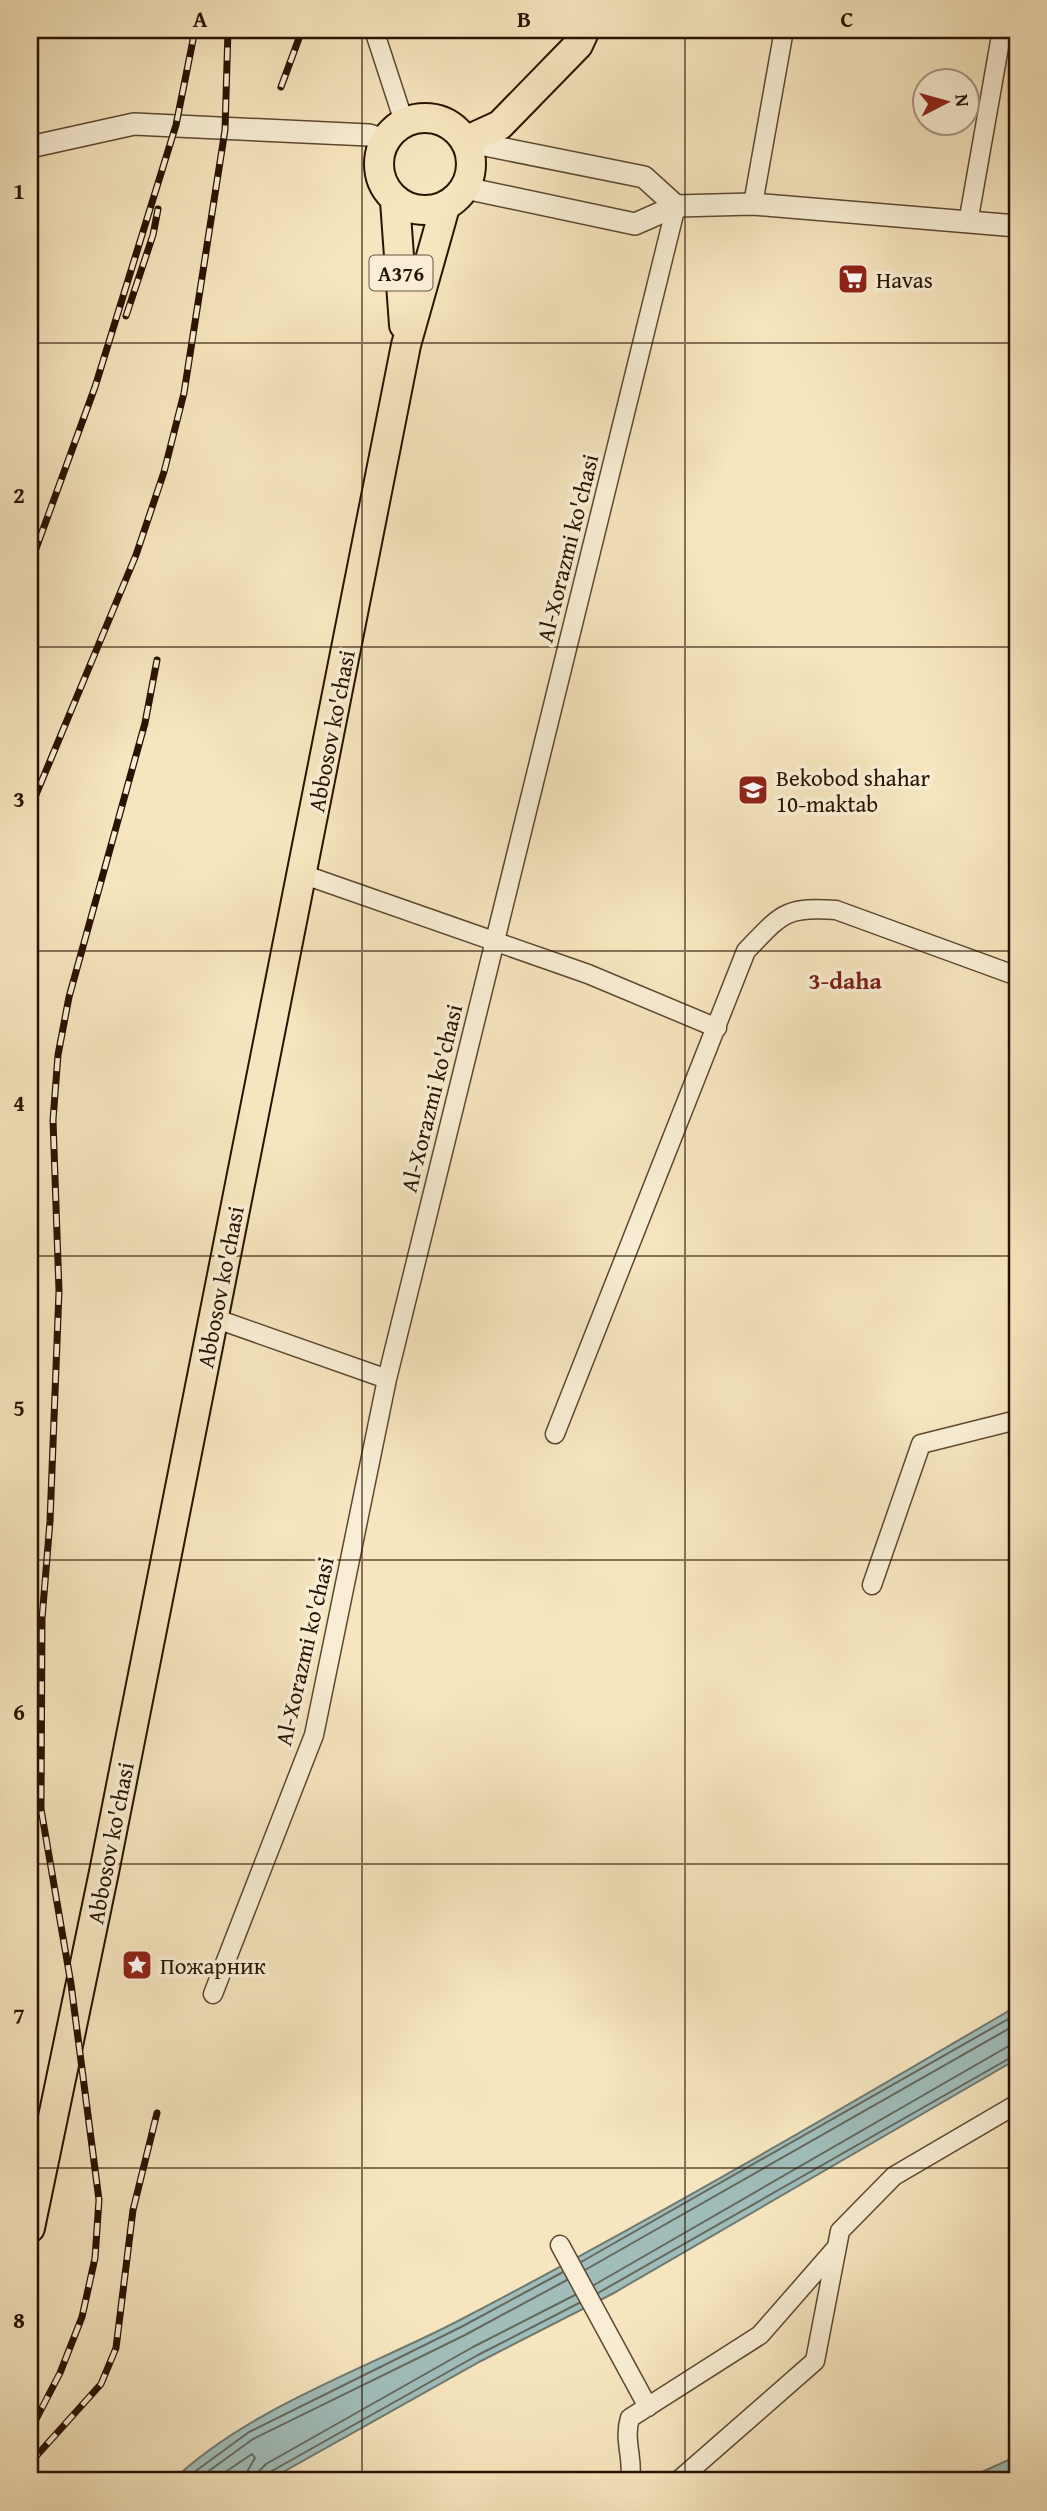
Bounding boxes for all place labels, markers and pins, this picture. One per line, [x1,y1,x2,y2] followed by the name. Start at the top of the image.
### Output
[836,262,870,296] supermarket icon: Havas
[876,263,933,296] place label: Havas
[776,761,930,820] place label: Bekobod shahar 10-maktab
[736,773,770,807] school or university icon: Bekobod shahar 10-maktab
[120,1948,154,1982] place icon: Пожарник
[160,1949,266,1982] place label: Пожарник

